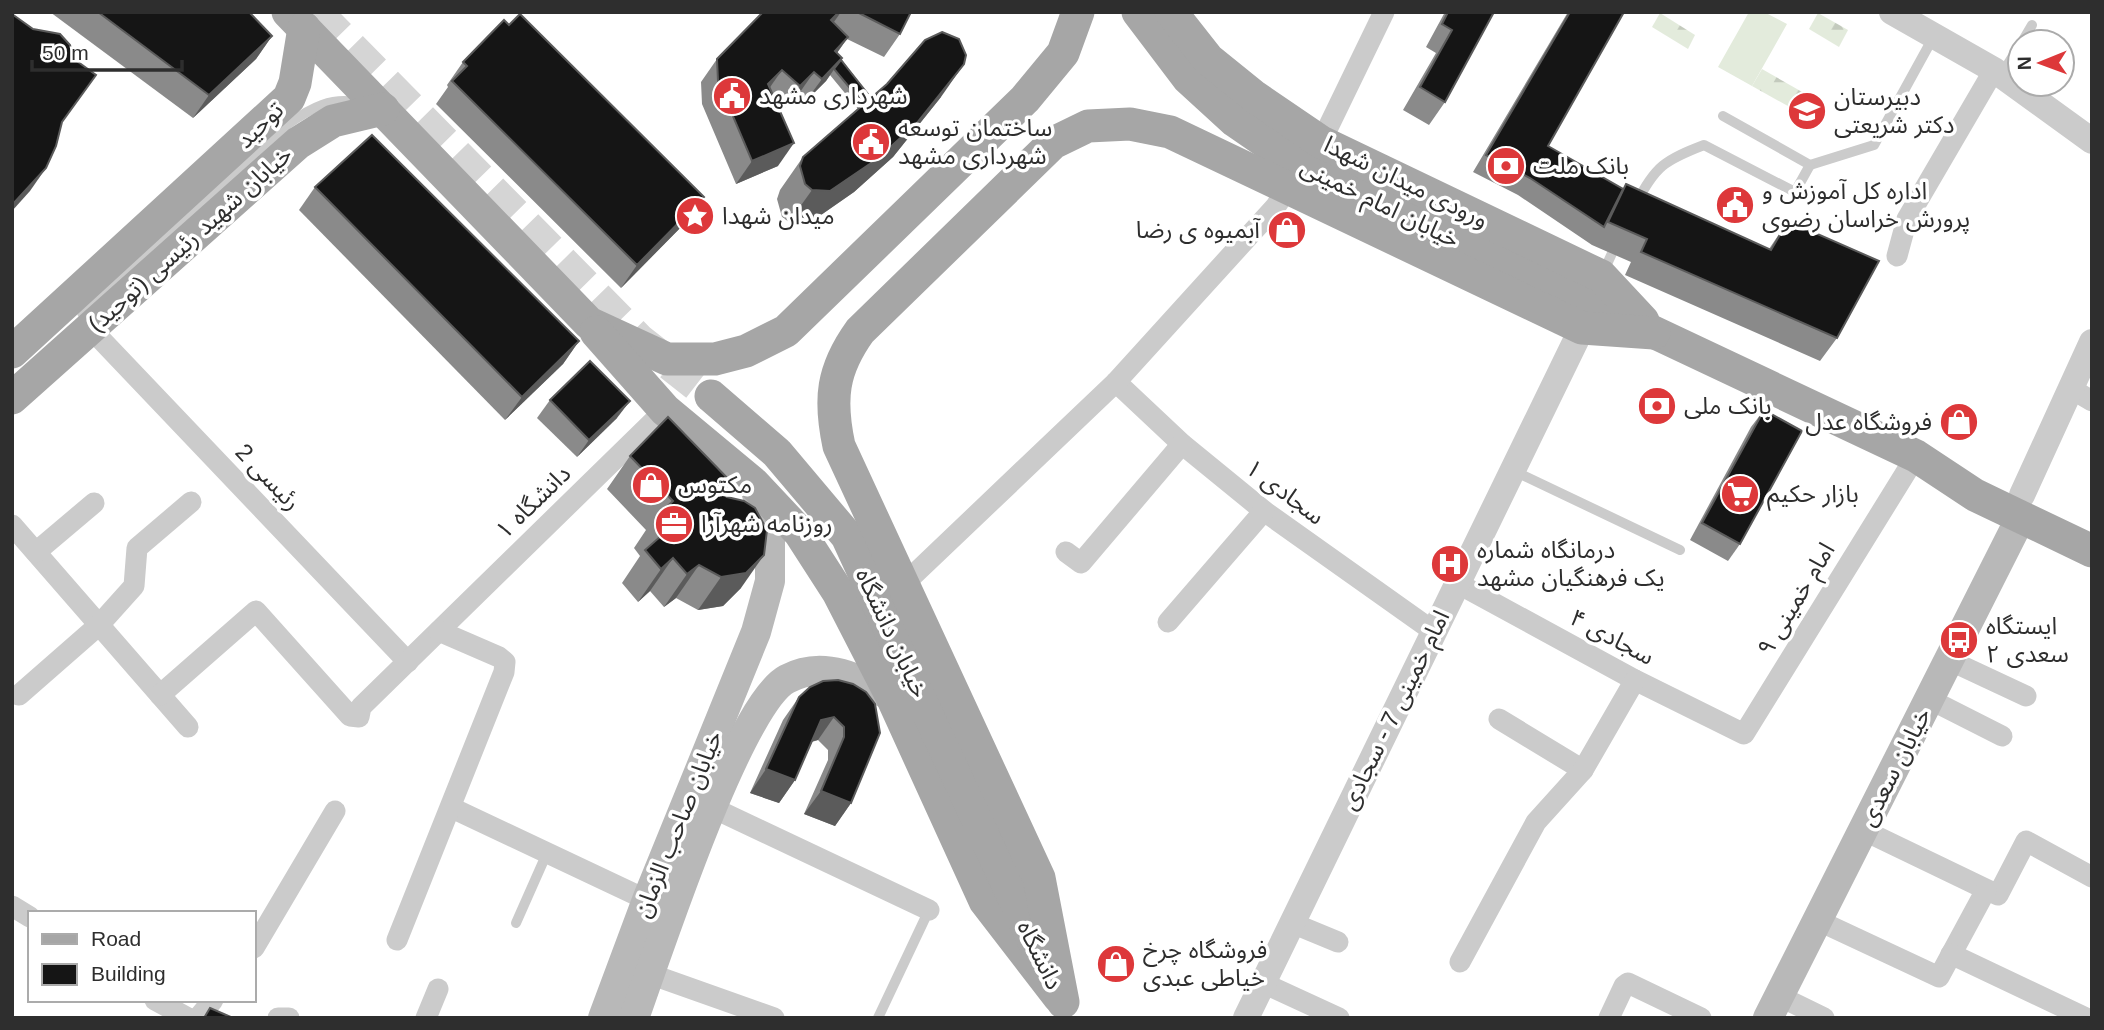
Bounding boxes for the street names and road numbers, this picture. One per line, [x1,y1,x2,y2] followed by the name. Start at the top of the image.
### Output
[231,96,289,154] street label: توحید
[1319,130,1493,234] street label: ورودی میدان شهدا
[82,140,298,338] street label: خیابان شهید رئیسی (توحید)
[1294,152,1464,257] street label: خیابان امام خمینی
[230,438,306,516] street label: رئیسی 2
[1240,453,1330,531] street label: سجادی ۱
[490,460,576,544] street label: دانشگاه ۱
[1751,537,1844,663] street label: امام خمینی ۹
[850,564,934,702] street label: خیابان دانشگاه
[1565,603,1659,671] street label: سجادی ۴
[1335,606,1459,816] street label: امام خمینی 7 - سجادی
[1853,703,1937,831] street label: خیابان سعدی
[628,727,728,921] street label: خیابان صاحب الزمان
[1012,916,1069,993] street label: دانشگاه

